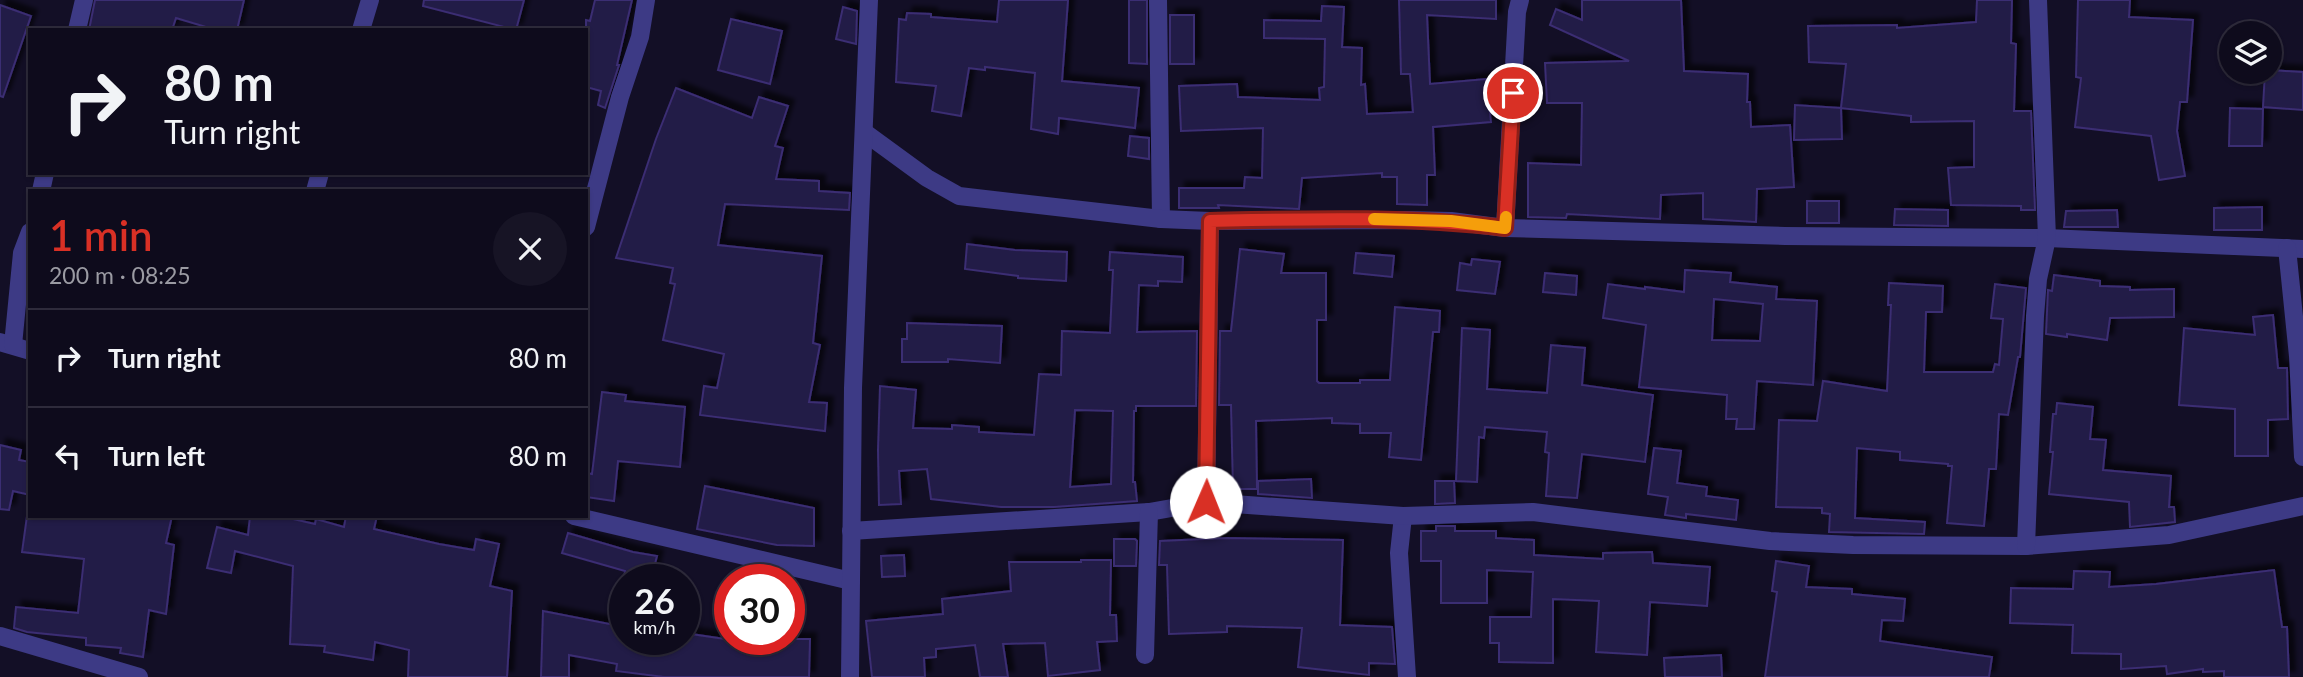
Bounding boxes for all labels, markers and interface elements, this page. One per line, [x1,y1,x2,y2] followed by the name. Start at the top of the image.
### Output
[2219,21,2282,84] map controls
[2219,21,2282,84] button: layers
[164,53,274,111] text: 80 m
[49,56,140,147] icon: right
[1483,63,1543,123] pin
[1494,74,1532,112] icon: arrive
[164,112,300,151] text: Turn right
[49,210,153,260] text: 1 min
[493,212,567,286] button: close
[49,261,191,289] text: 200 m · 08:25
[49,339,87,377] icon: right
[108,342,221,374] text: Turn right
[509,342,567,374] text: 80 m
[49,437,87,475] icon: left
[108,440,205,472] text: Turn left
[509,440,567,472] text: 80 m
[1169,465,1243,539] position arrow
[714,564,805,655] speed limit sign: 30
[634,579,675,621] text: 26
[633,616,676,638] text: km/h

